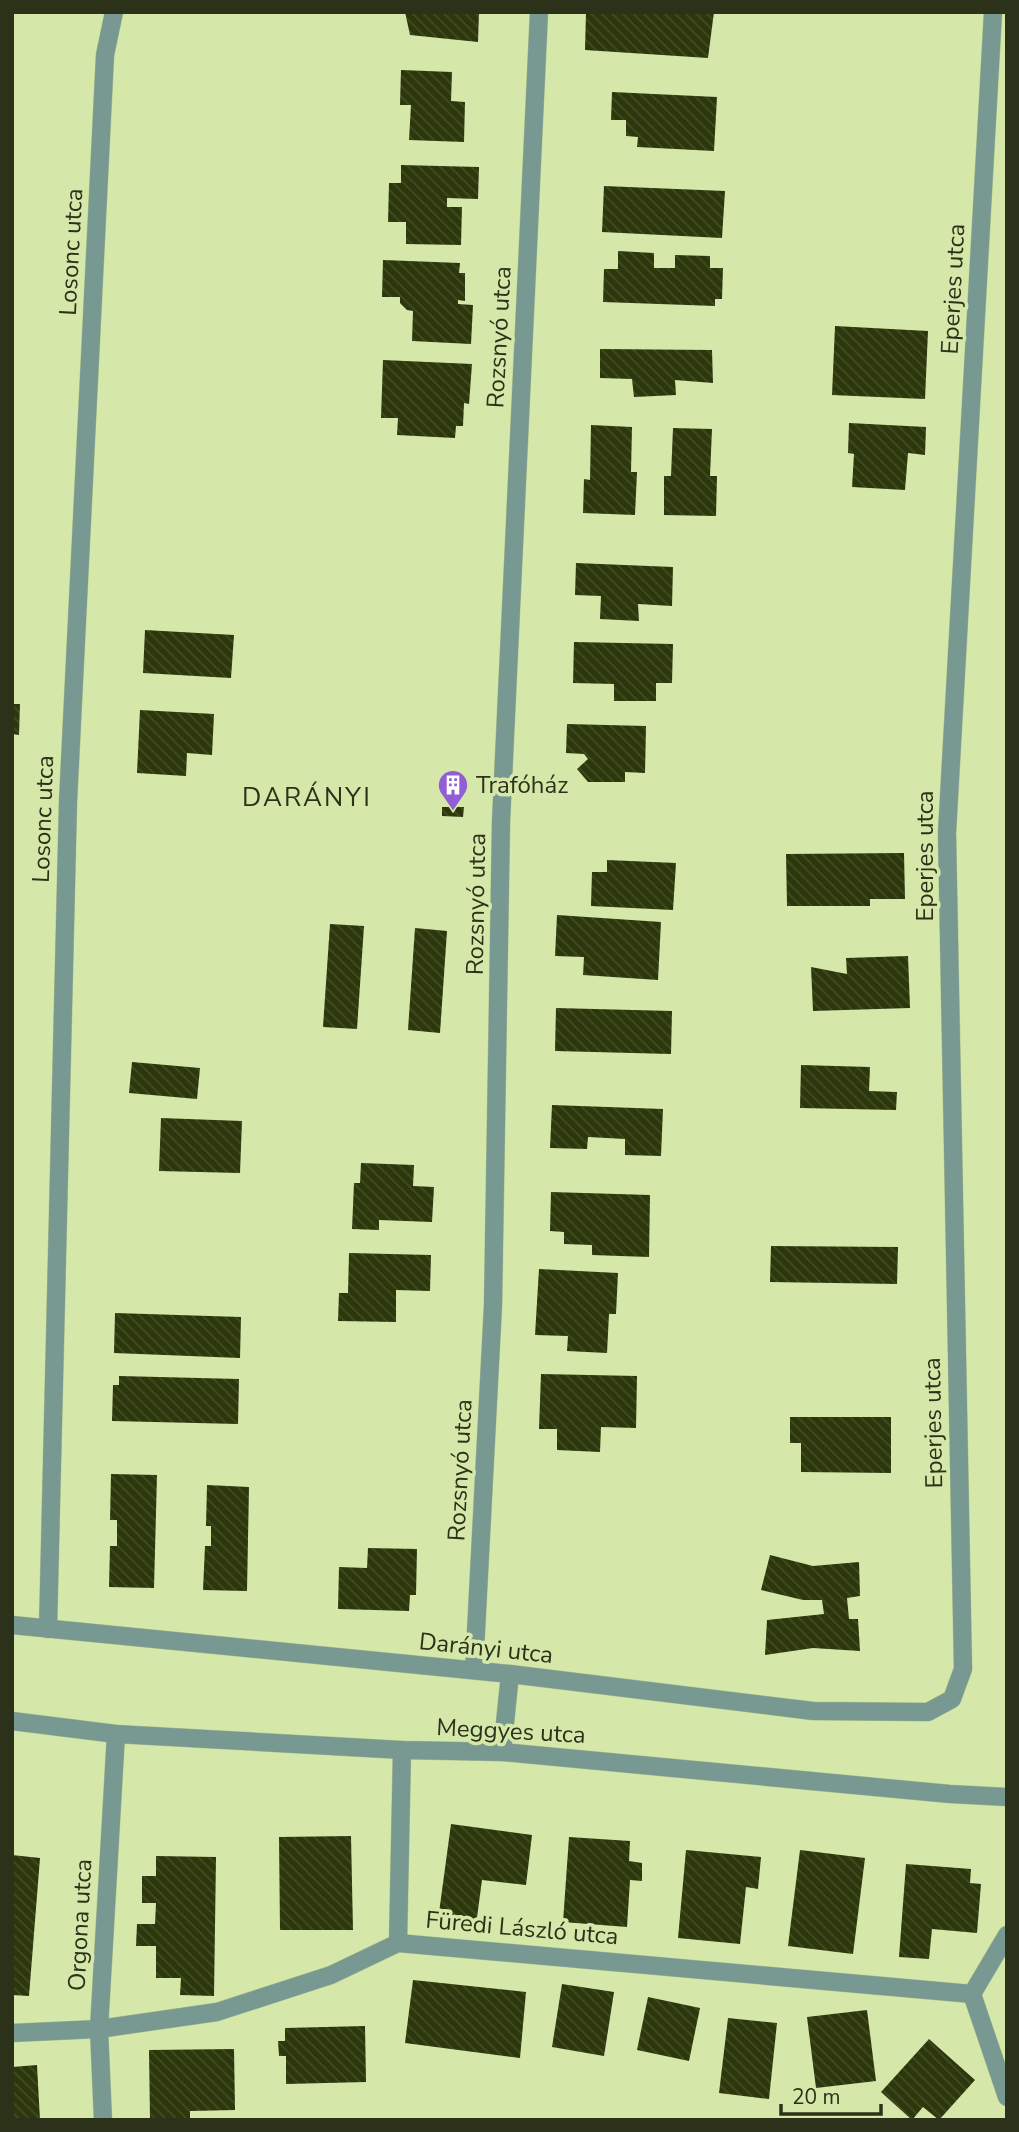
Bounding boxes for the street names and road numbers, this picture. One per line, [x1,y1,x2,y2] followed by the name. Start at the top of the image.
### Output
[52,187,90,317] street label: Losonc utca
[934,223,972,355] street label: Eperjes utca
[479,265,519,409] street label: Rozsnyó utca
[25,755,61,883] street label: Losonc utca
[909,791,941,921] street label: Eperjes utca
[459,833,493,975] street label: Rozsnyó utca
[916,1357,950,1489] street label: Eperjes utca
[440,1398,480,1542] street label: Rozsnyó utca
[417,1625,555,1671] street label: Darányi utca
[435,1711,587,1751] street label: Meggyes utca
[61,1858,99,1992] street label: Orgona utca
[424,1904,620,1952] street label: Füredi László utca

